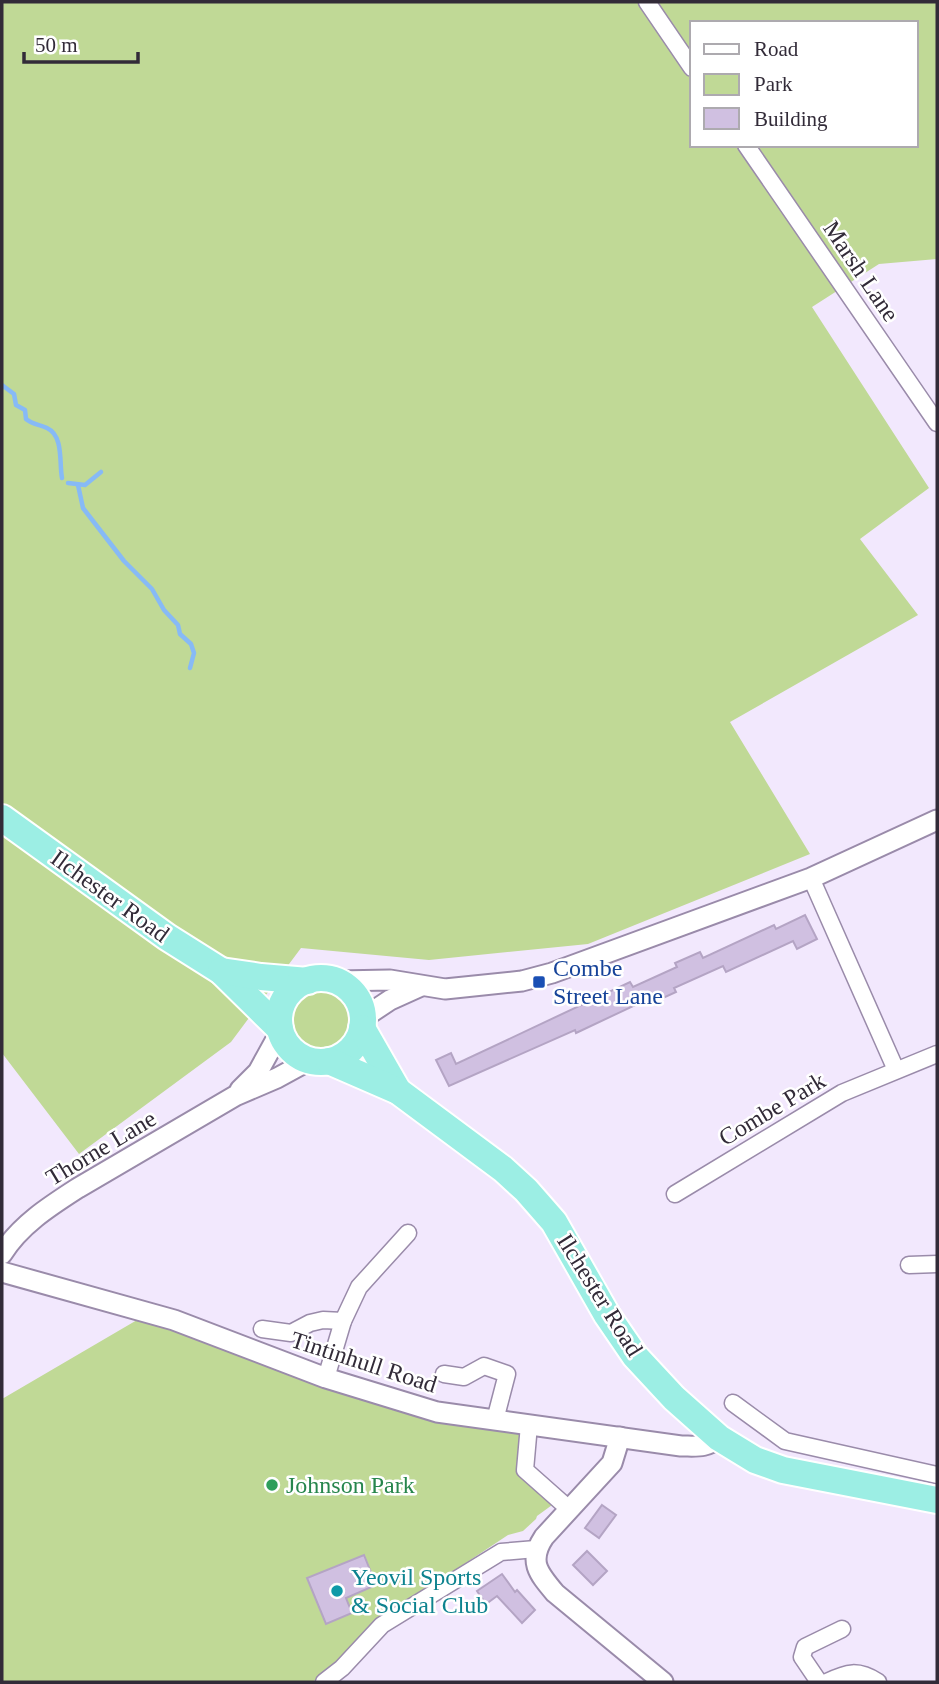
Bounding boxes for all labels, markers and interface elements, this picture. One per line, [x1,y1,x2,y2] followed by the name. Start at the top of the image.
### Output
[24,21,138,65] scale bar
[690,21,918,147] legend
[35,33,78,57] text: 50 m
[754,37,799,61] text: Road
[754,72,793,96] text: Park
[754,107,828,131] text: Building
[818,216,904,326] street label: Marsh Lane
[46,845,174,947] street label: Ilchester Road
[553,955,663,1009] place label: Combe Street Lane
[531,974,547,990] marker: Combe Street Lane
[714,1067,830,1151] street label: Combe Park
[41,1105,161,1191] street label: Thorne Lane
[552,1229,648,1361] street label: Ilchester Road
[288,1326,440,1398] street label: Tintinhull Road
[286,1472,415,1498] place label: Johnson Park
[264,1477,280,1493] marker: Johnson Park
[351,1564,488,1618] place label: Yeovil Sports & Social Club
[329,1583,345,1599] marker: Yeovil Sports & Social Club

